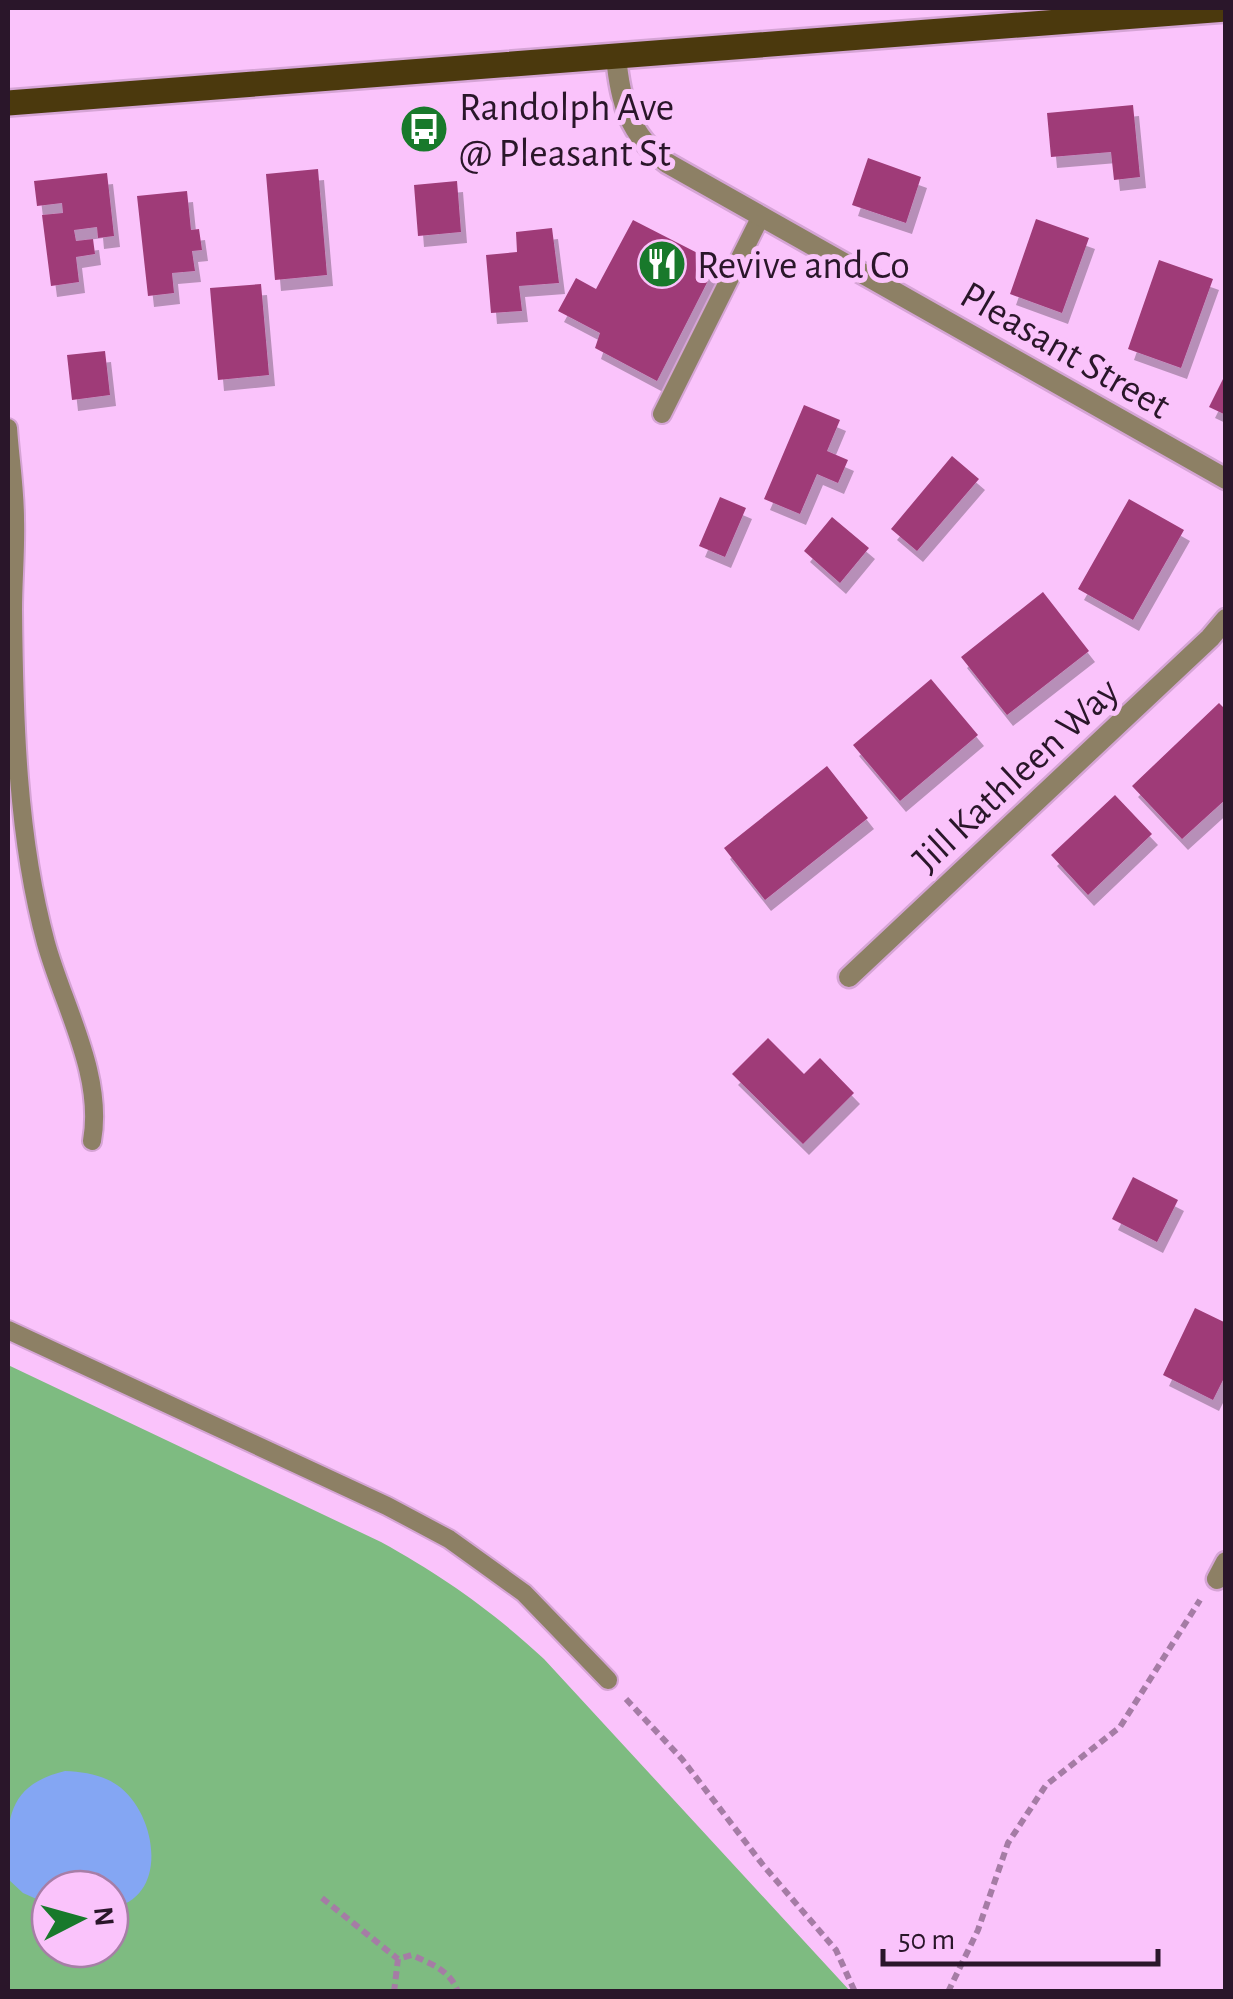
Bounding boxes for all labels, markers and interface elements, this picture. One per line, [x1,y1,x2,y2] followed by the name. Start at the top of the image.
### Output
[459,88,674,174] place label: Randolph Ave @ Pleasant St
[398,103,450,155] bus stop icon: Randolph Ave @ Pleasant St
[636,238,688,290] restaurant icon: Revive and Co
[697,246,910,286] place label: Revive and Co
[953,275,1177,427] street label: Pleasant Street
[906,671,1127,880] street label: Jill Kathleen Way
[30,1869,130,1969] north arrow
[883,1904,1158,1966] scale bar
[88,1905,118,1928] text: N
[898,1925,955,1955] text: 50 m

